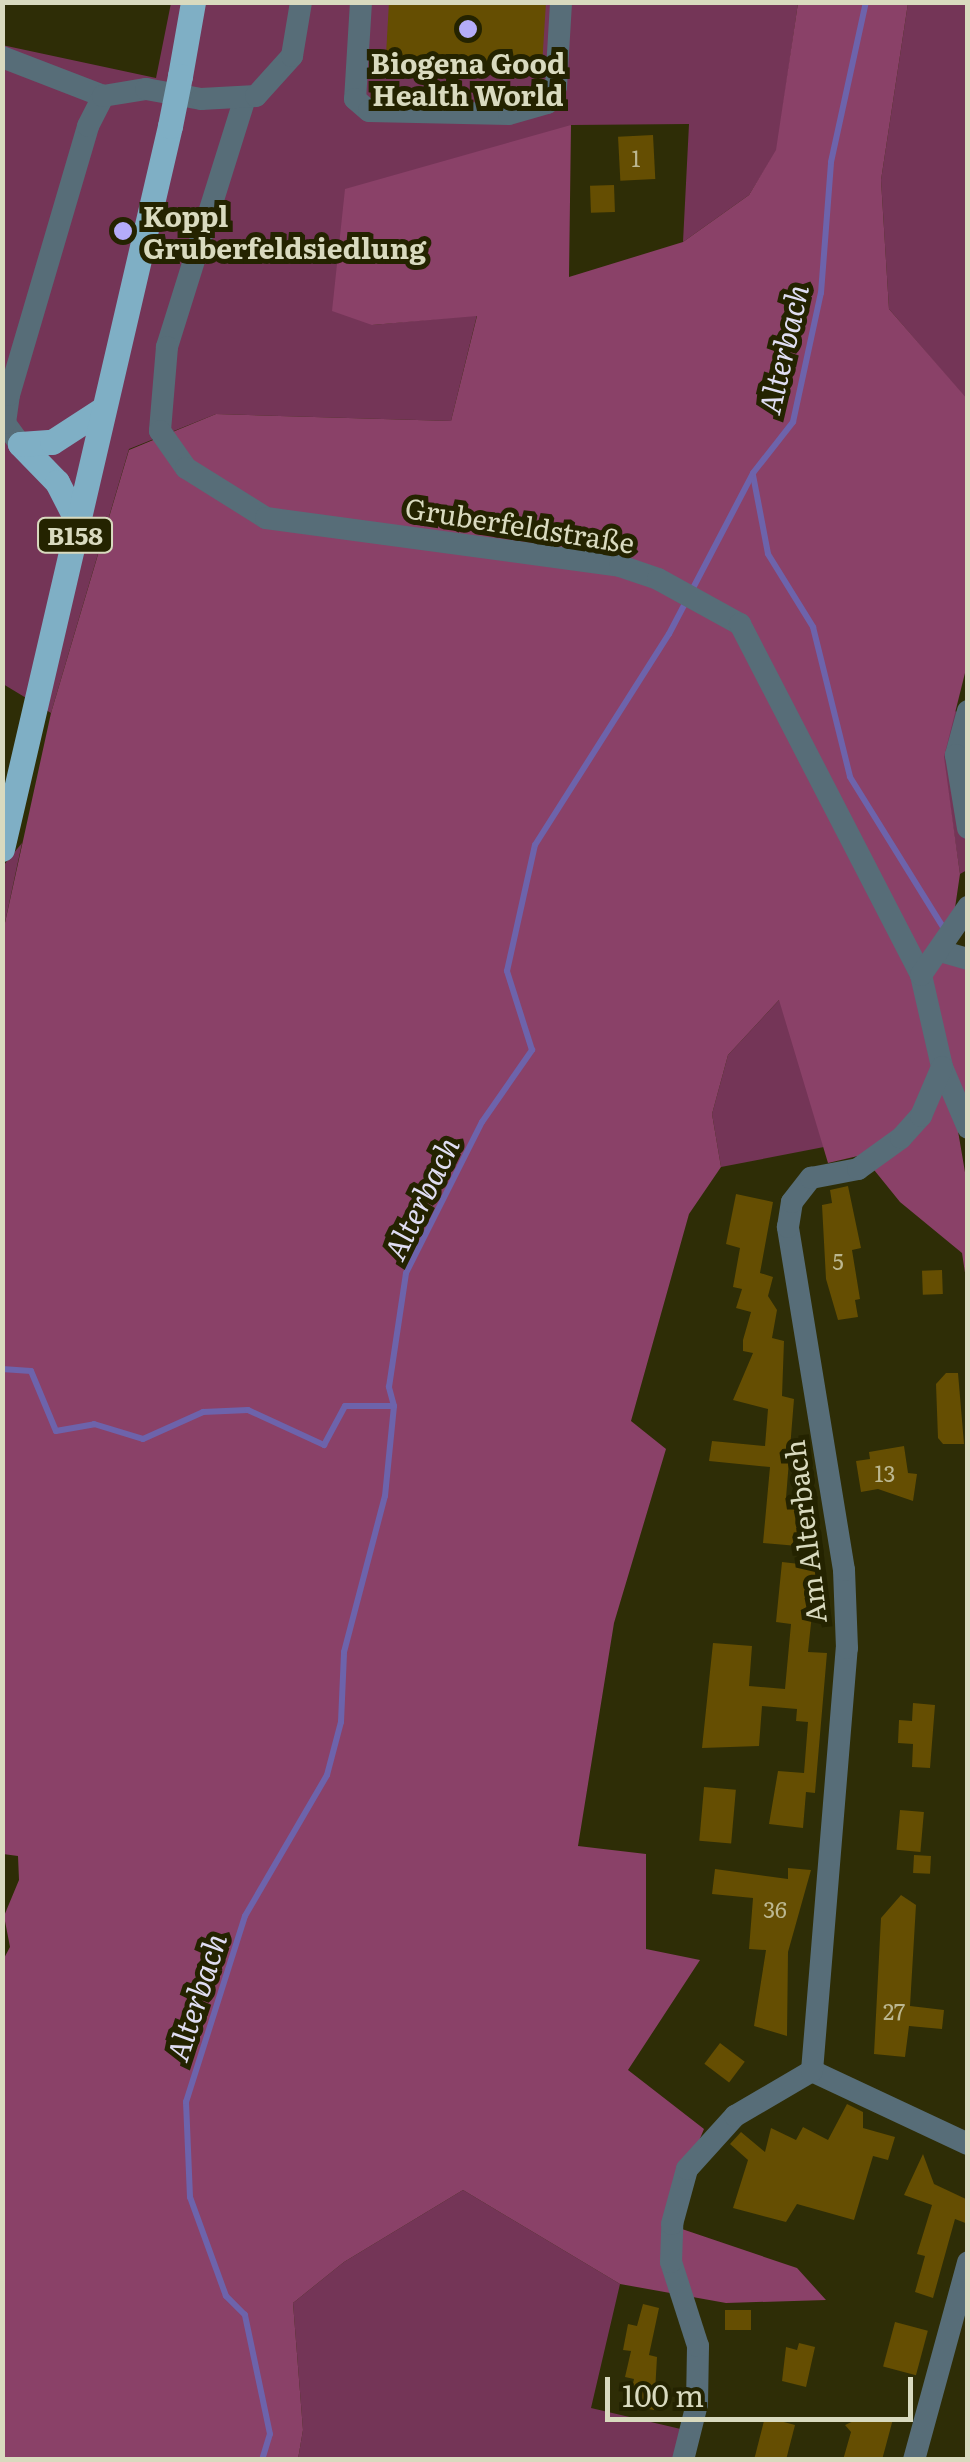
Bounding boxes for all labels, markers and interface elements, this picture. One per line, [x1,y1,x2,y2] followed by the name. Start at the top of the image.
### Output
[457,18,479,40] marker: Biogena Good Health World
[371,45,565,111] place label: Biogena Good Health World
[632,145,640,171] house number: 1
[143,198,426,264] place label: Koppl Gruberfeldsiedlung
[112,220,134,242] marker: Koppl Gruberfeldsiedlung
[750,281,814,417] water label: Alterbach
[403,489,637,559] street label: Gruberfeldstraße
[35,515,115,555] road number: B158
[375,1131,465,1265] water label: Alterbach
[832,1248,844,1274] house number: 5
[776,1438,832,1626] street label: Am Alterbach
[875,1460,895,1486] house number: 13
[763,1896,787,1922] house number: 36
[157,1929,233,2065] water label: Alterbach
[883,1998,905,2024] house number: 27
[610,2357,918,2419] scale bar
[622,2372,704,2416] text: 100 m

